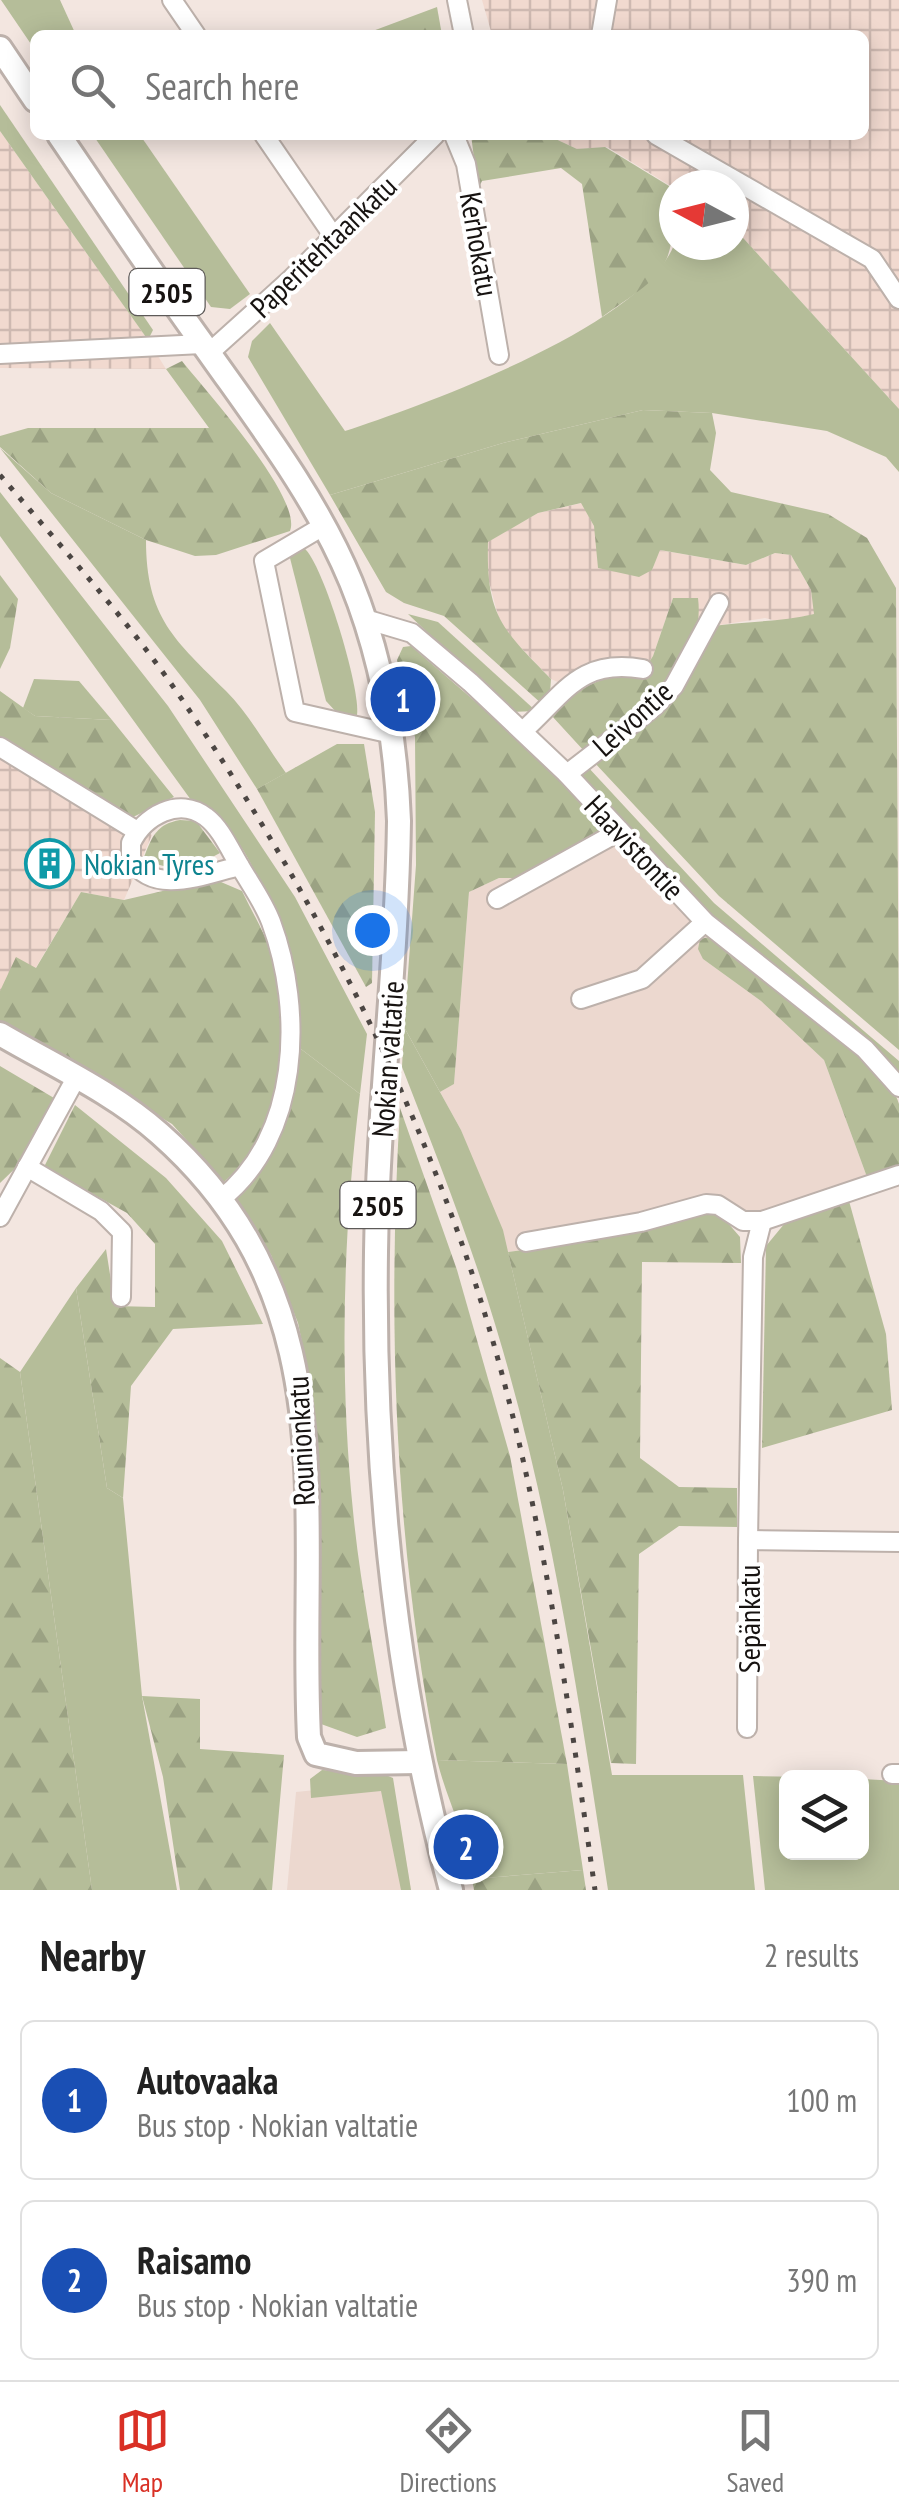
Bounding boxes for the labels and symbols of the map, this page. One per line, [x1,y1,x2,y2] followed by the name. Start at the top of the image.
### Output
[242,166,404,326] street label: Paperitehtaankatu
[659,170,749,260] north arrow
[452,189,508,299] street label: Kerhokatu
[130,269,204,315] road number: 2505
[370,662,436,736] pin: 1
[584,672,680,764] street label: Leivontie
[577,786,693,908] street label: Haavistontie
[23,837,75,889] building icon: Nokian Tyres
[84,844,214,883] place label: Nokian Tyres
[347,905,398,956] your location
[362,979,412,1139] street label: Nokian valtatie
[340,1182,416,1228] road number: 2505
[277,1375,323,1507] street label: Rounionkatu
[729,1565,768,1673] street label: Sepänkatu
[434,1810,498,1884] pin: 2

